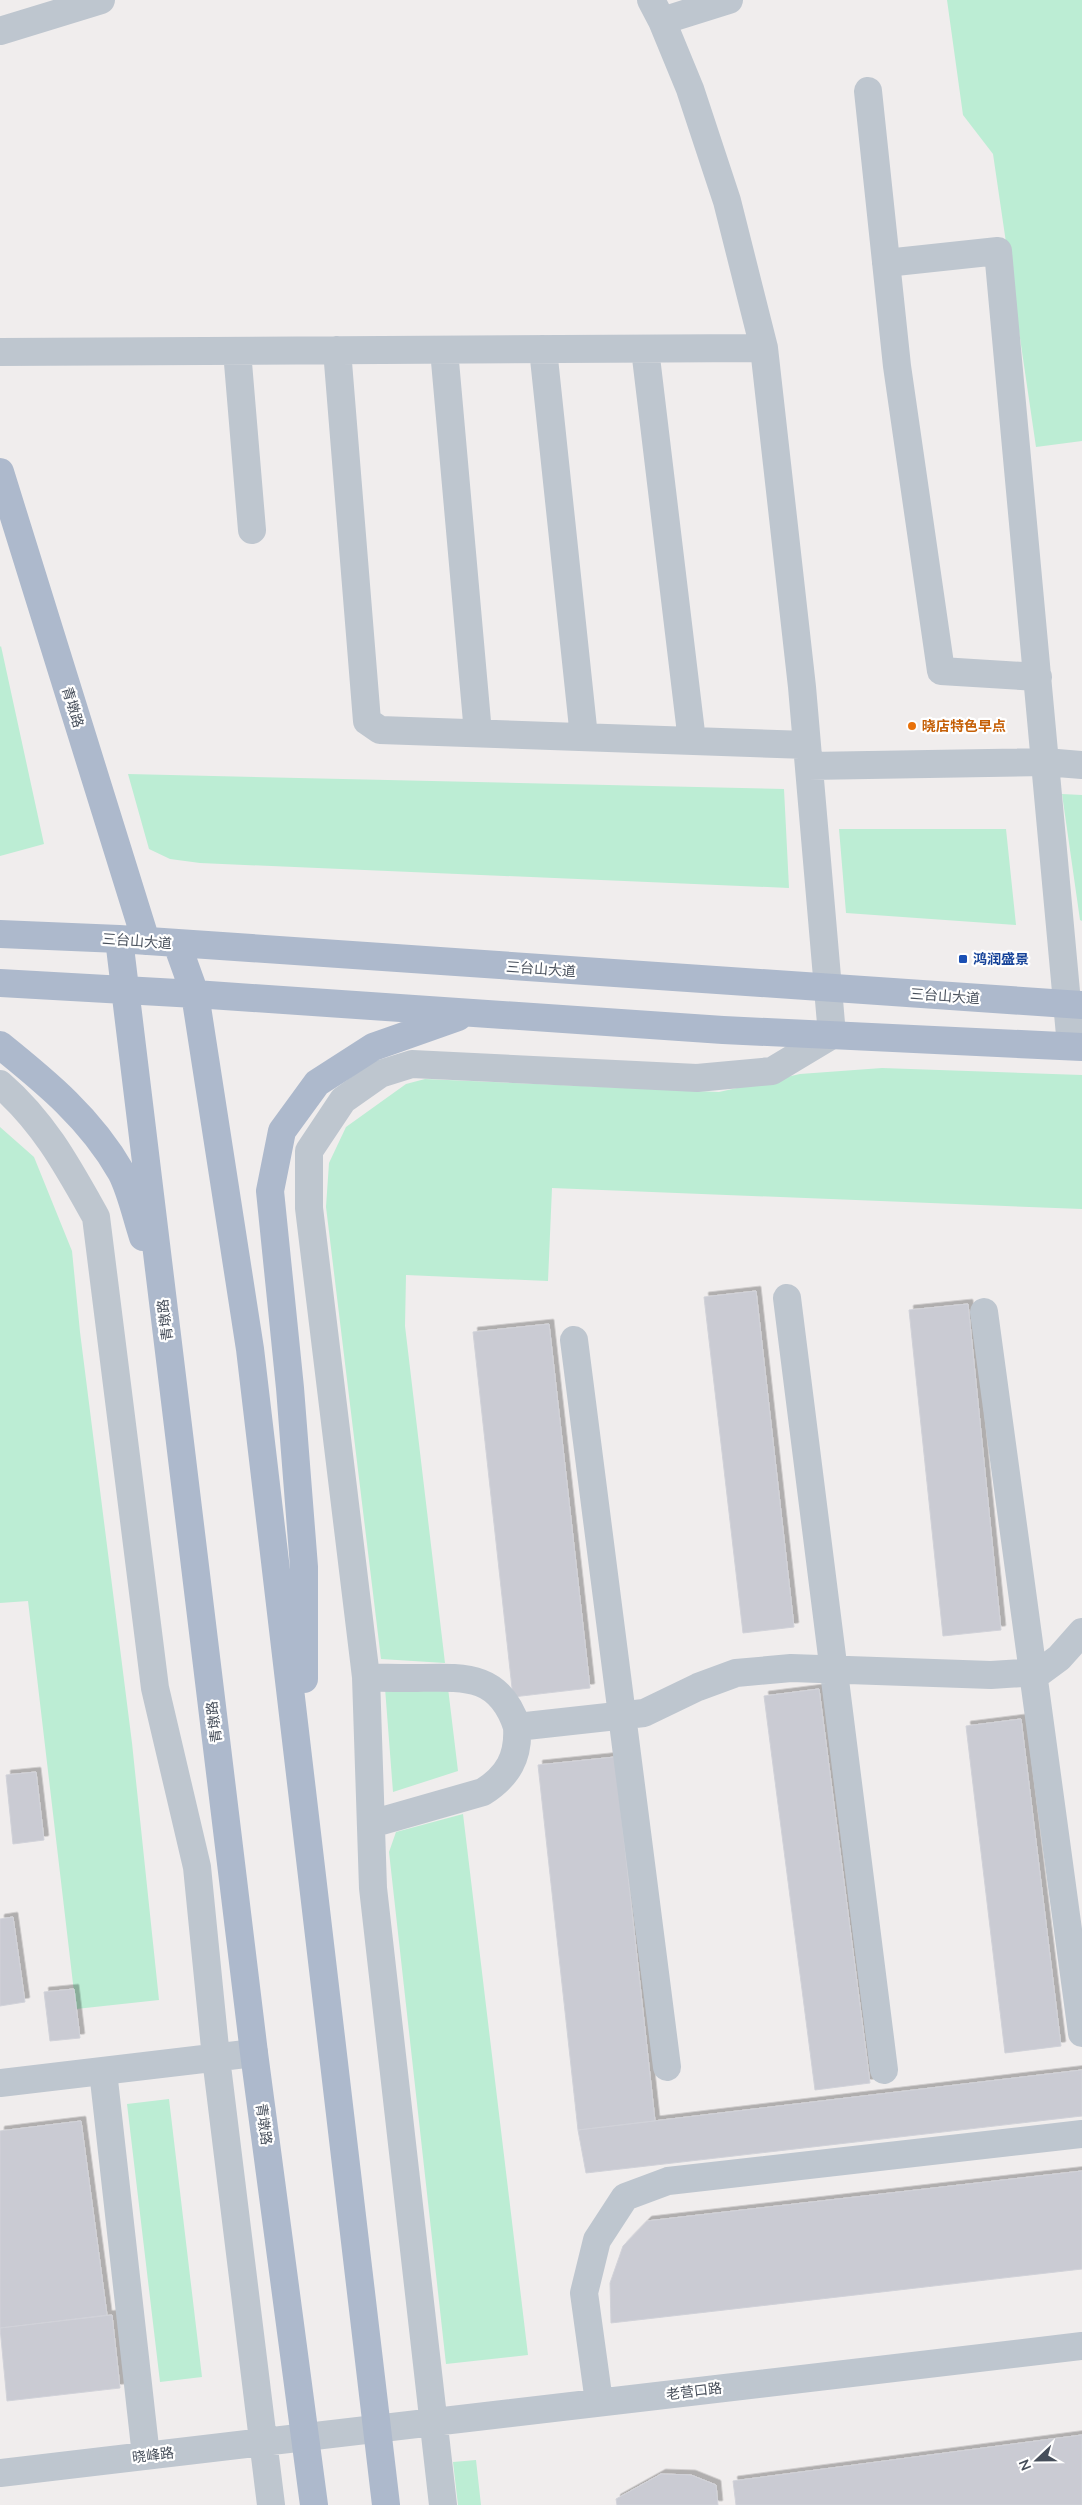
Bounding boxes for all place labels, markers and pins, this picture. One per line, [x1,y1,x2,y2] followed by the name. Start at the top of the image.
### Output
[922,717,1006,735] place label: 晓店特色早点
[906,720,918,732] marker: 晓店特色早点
[973,950,1029,968] place label: 鸿润盛景
[957,953,969,965] marker: 鸿润盛景

